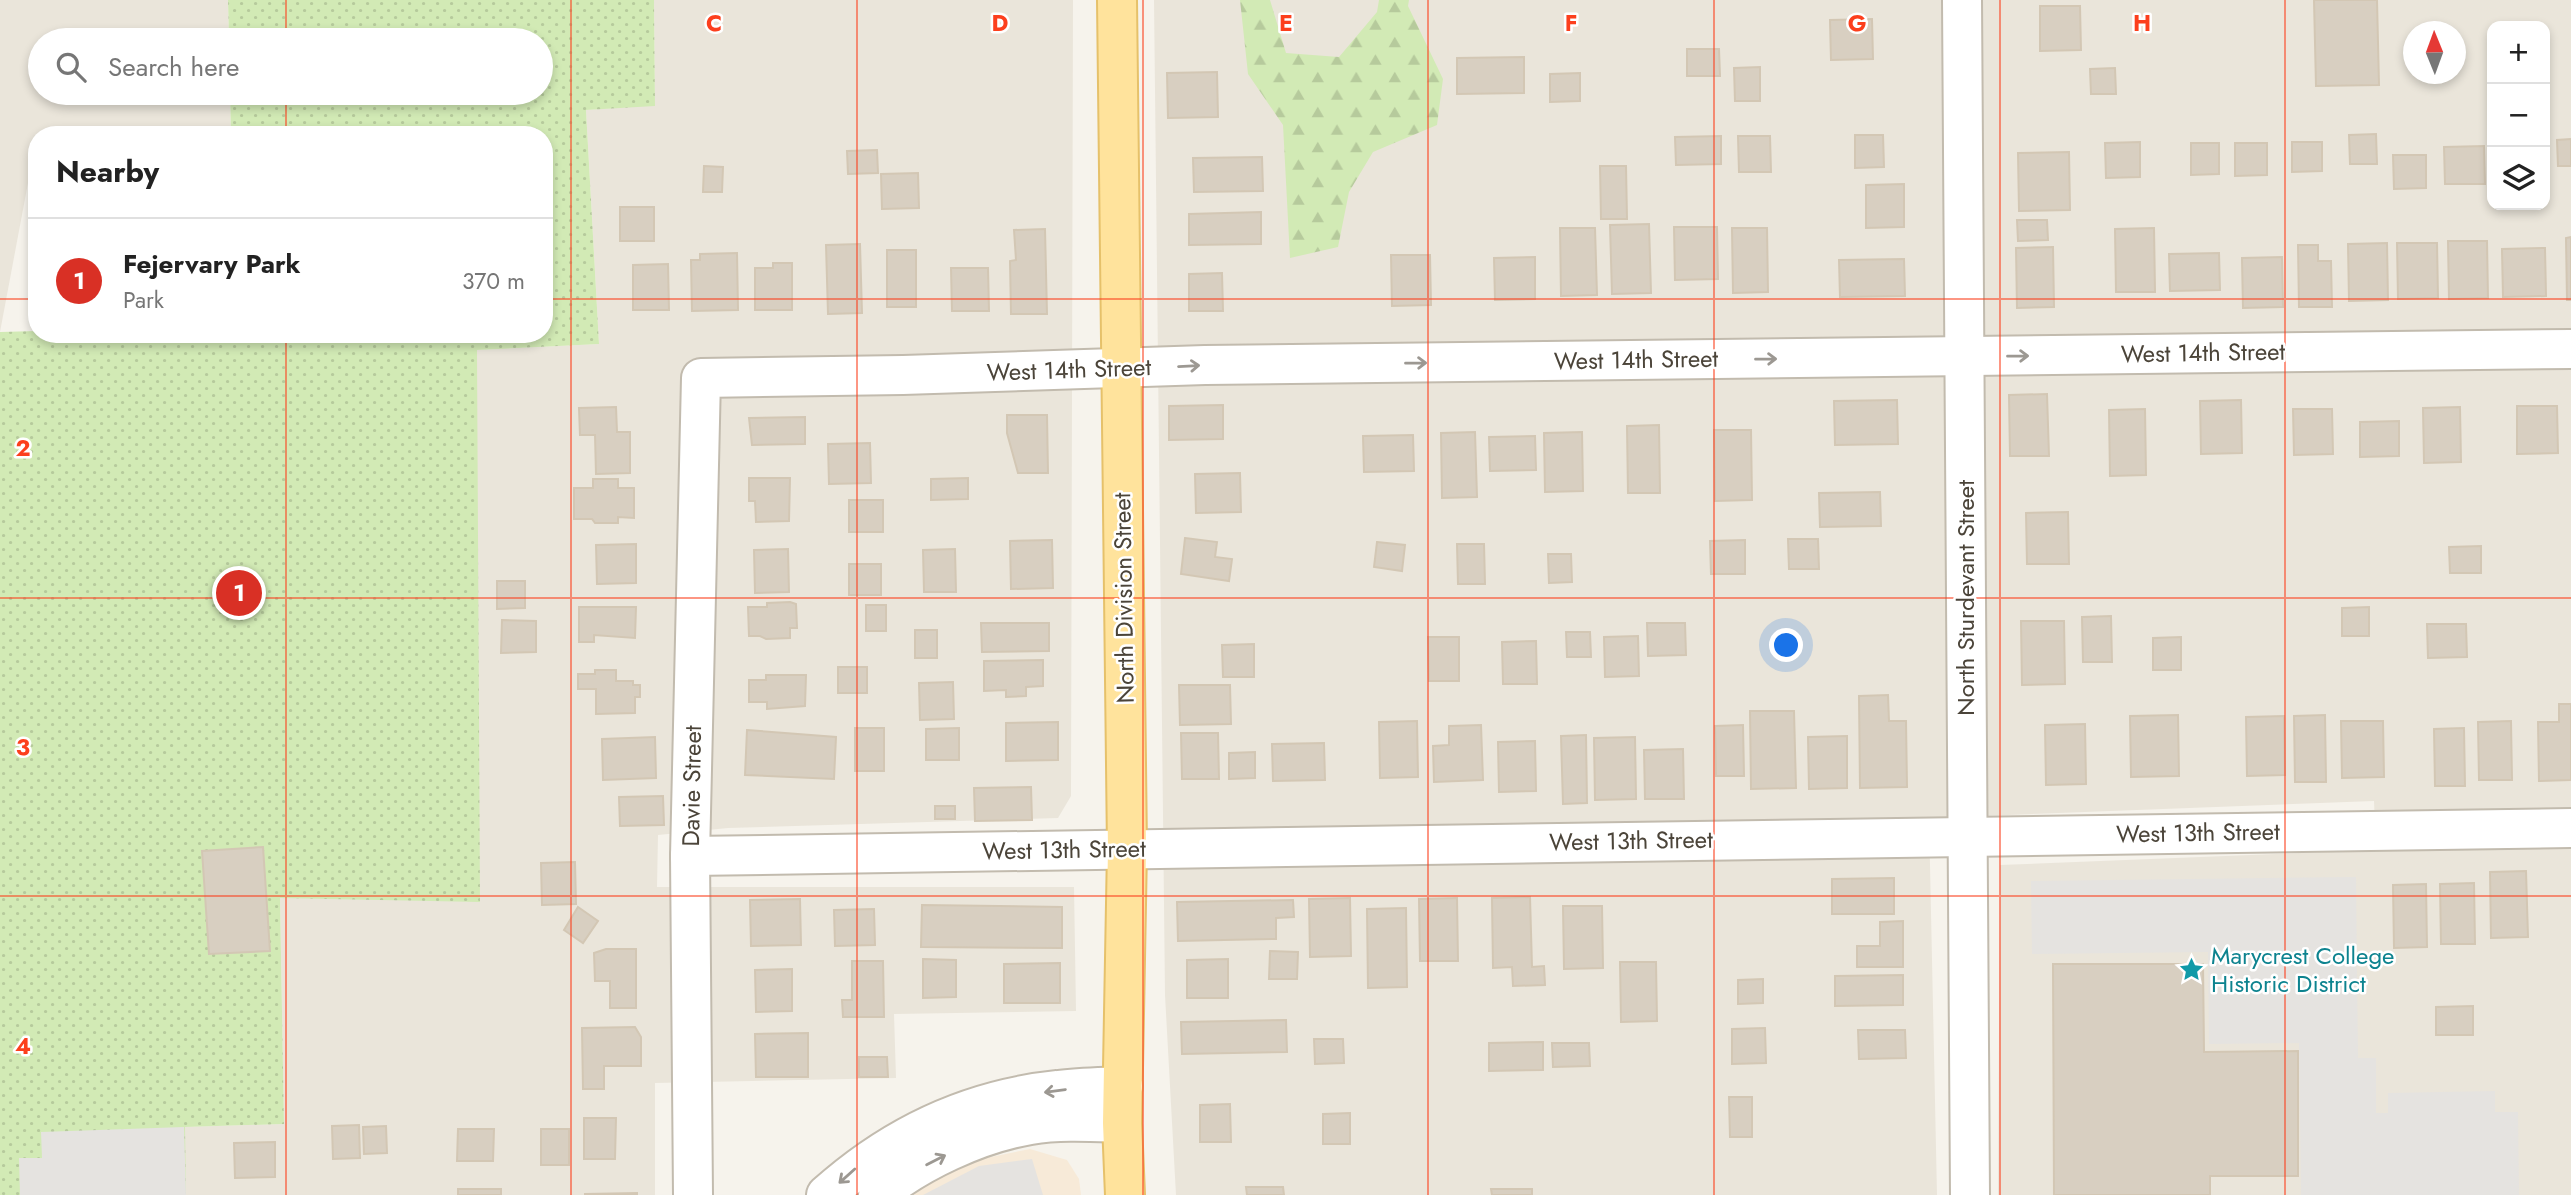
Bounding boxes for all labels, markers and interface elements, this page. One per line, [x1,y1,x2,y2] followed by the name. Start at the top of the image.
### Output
[706,6,722,40] text: C
[992,6,1009,40] text: D
[1279,6,1293,40] text: E
[1565,6,1577,40] text: F
[1848,6,1866,40] text: G
[2133,6,2151,40] text: H
[2403,21,2466,84] north arrow
[2487,21,2550,210] map controls
[2487,21,2550,84] button: +
[28,28,553,105] search box
[52,48,90,86] icon: search
[108,48,240,86] text: Search here
[2487,84,2550,147] button: −
[2487,147,2550,210] button: layers
[56,150,159,193] text: Nearby
[123,245,301,283] text: Fejervary Park
[73,264,85,298] text: 1
[462,264,525,298] text: 370 m
[123,283,164,317] text: Park
[2120,334,2286,371] street label: West 14th Street
[1553,341,1719,378] street label: West 14th Street
[986,349,1152,390] street label: West 14th Street
[2007,349,2030,362] one-way arrow
[1755,352,1778,365] one-way arrow
[1405,356,1428,370] one-way arrow
[1177,360,1200,373] one-way arrow
[15,431,31,465] text: 2
[1948,480,1983,716] street label: North Sturdevant Street
[1104,492,1143,704] street label: North Division Street
[216,567,262,619] pin: 1
[1769,628,1803,662] your location
[673,725,710,847] street label: Davie Street
[16,730,30,764] text: 3
[2116,814,2280,851] street label: West 13th Street
[1549,822,1713,859] street label: West 13th Street
[982,831,1146,868] street label: West 13th Street
[2211,938,2394,1001] place label: Marycrest College Historic District
[2177,956,2205,984] place icon: Marycrest College Historic District
[15,1029,31,1063] text: 4
[1044,1084,1067,1097] one-way arrow
[925,1152,946,1166] one-way arrow
[838,1168,856,1184] one-way arrow

